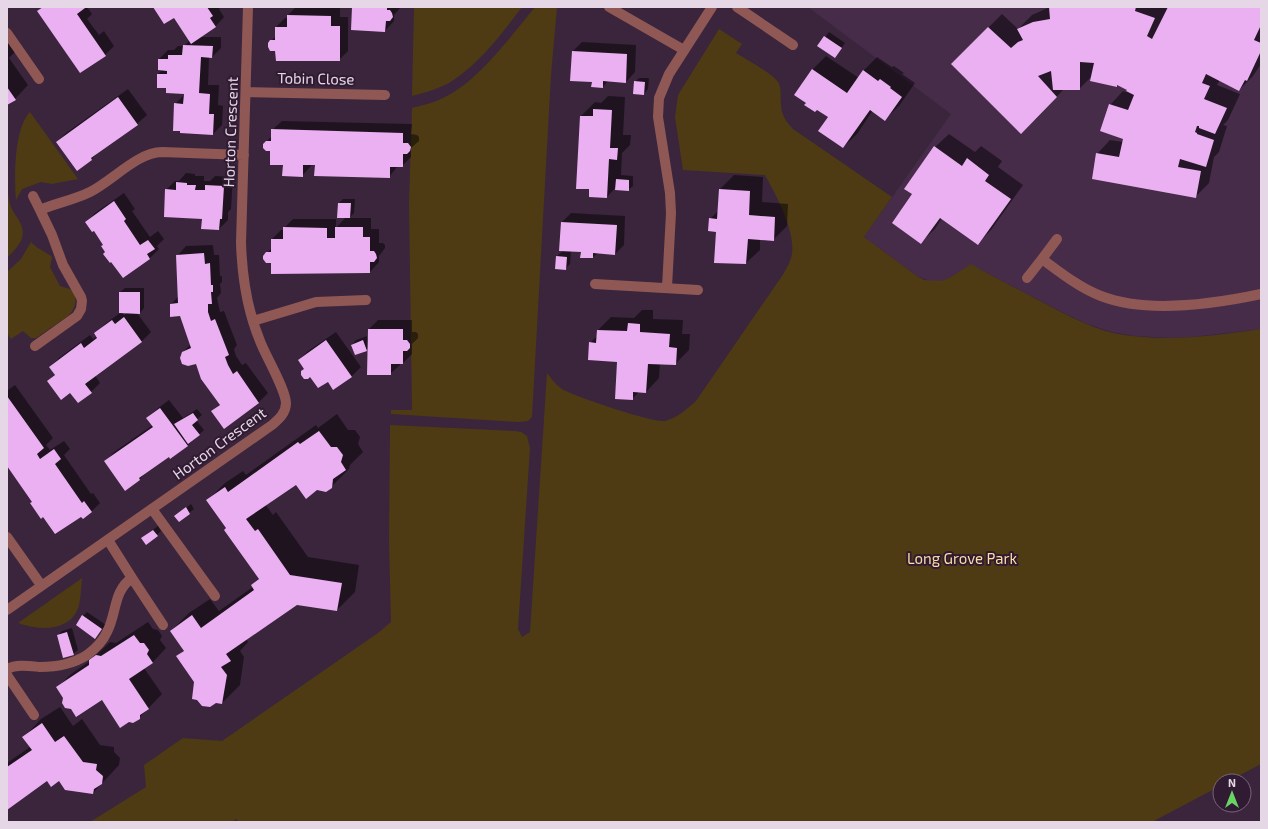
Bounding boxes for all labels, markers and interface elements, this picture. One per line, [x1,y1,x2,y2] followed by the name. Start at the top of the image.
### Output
[277,68,355,88] street label: Tobin Close
[219,76,241,188] street label: Horton Crescent
[169,403,269,483] street label: Horton Crescent
[907,549,1017,567] park label: Long Grove Park
[1212,773,1252,813] north arrow
[1228,776,1236,789] text: N

